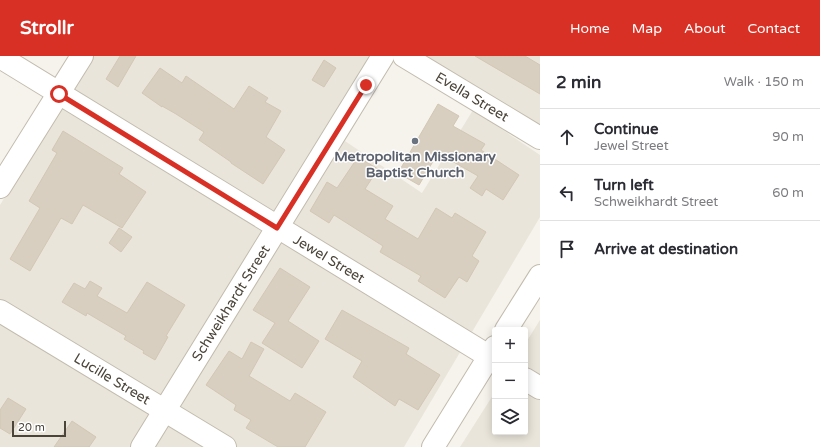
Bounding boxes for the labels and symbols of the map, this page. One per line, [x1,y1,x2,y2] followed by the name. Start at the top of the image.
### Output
[432,68,512,126] street label: Evella Street
[357,76,375,94] route end
[50,85,68,103] route start
[410,136,420,146] marker: Metropolitan Missionary Baptist Church
[334,148,496,181] place label: Metropolitan Missionary Baptist Church
[290,231,368,287] street label: Jewel Street
[188,241,274,364] street label: Schweikhardt Street
[71,350,154,409] street label: Lucille Street
[12,419,66,438] scale bar

